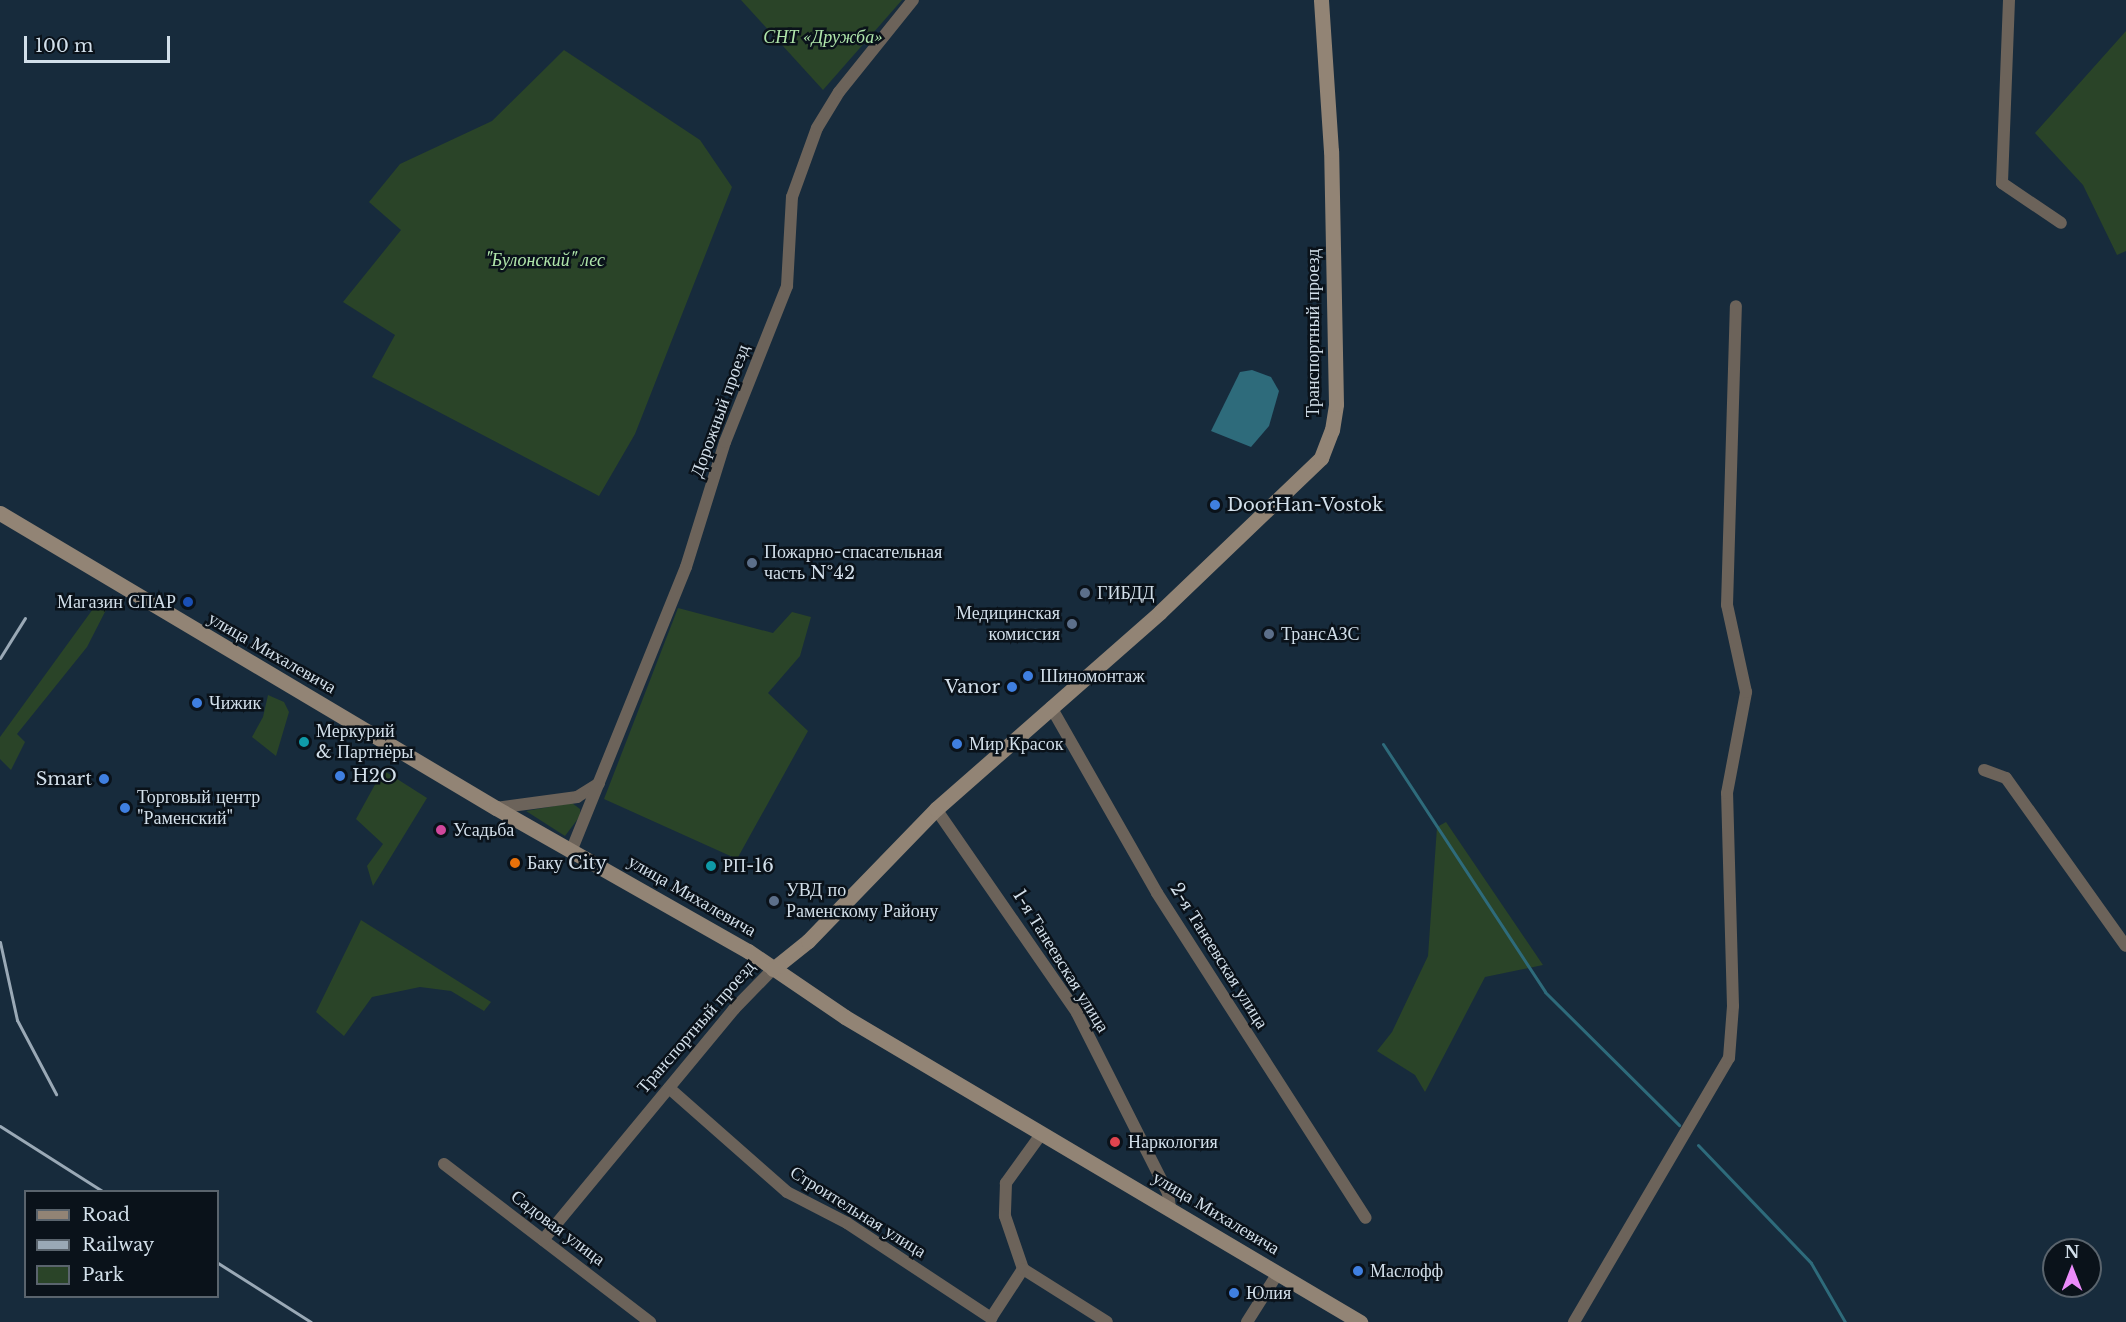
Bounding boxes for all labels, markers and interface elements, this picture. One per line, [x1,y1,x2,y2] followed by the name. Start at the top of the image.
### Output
[27,24,172,62] scale bar
[763,26,883,48] park label: СНТ «Дружба»
[35,35,93,57] text: 100 m
[485,249,605,271] park label: "Булонский" лес
[1302,249,1324,417] street label: Транспортный проезд
[686,342,754,480] street label: Дорожный проезд
[1227,494,1383,516] place label: DoorHan-Vostok
[1208,498,1222,512] marker: DoorHan-Vostok
[764,542,942,584] place label: Пожарно-спасательная часть №42
[745,556,759,570] marker: Пожарно-спасательная часть №42
[1097,582,1155,604] place label: ГИБДД
[1078,586,1092,600] marker: ГИБДД
[57,591,176,613] place label: Магазин СПАР
[181,595,195,609] marker: Магазин СПАР
[956,603,1060,646] place label: Медицинская комиссия
[204,608,340,698] street label: улица Михалевича
[1065,617,1079,631] marker: Медицинская комиссия
[1281,623,1359,645] place label: ТрансАЗС
[1262,627,1276,641] marker: ТрансАЗС
[1040,665,1145,687] place label: Шиномонтаж
[1021,669,1035,683] marker: Шиномонтаж
[945,676,1000,698] place label: Vanor
[1005,680,1019,694] marker: Vanor
[209,692,261,714] place label: Чижик
[190,696,204,710] marker: Чижик
[316,721,413,764] place label: Меркурий & Партнёры
[969,733,1064,755] place label: Мир Красок
[297,735,311,749] marker: Меркурий & Партнёры
[950,737,964,751] marker: Мир Красок
[352,765,397,787] place label: H2O
[36,768,92,790] place label: Smart
[333,769,347,783] marker: H2O
[97,772,111,786] marker: Smart
[137,787,260,830] place label: Торговый центр "Раменский"
[118,801,132,815] marker: Торговый центр "Раменский"
[453,819,514,841] place label: Усадьба
[434,823,448,837] marker: Усадьба
[624,851,760,941] street label: улица Михалевича
[527,852,607,874] place label: Баку City
[723,855,774,877] place label: РП-16
[508,856,522,870] marker: Баку City
[704,859,718,873] marker: РП-16
[1165,879,1273,1033] street label: 2-я Танеевская улица
[786,880,938,922] place label: УВД по Раменскому Району
[1008,885,1114,1037] street label: 1-я Танеевская улица
[767,894,781,908] marker: УВД по Раменскому Району
[633,956,759,1098] street label: Транспортный проезд
[1128,1131,1218,1153] place label: Наркология
[1106,1133,1124,1151] marker: Наркология
[786,1161,930,1263] street label: Строительная улица
[1149,1167,1283,1259] street label: улица Михалевича
[507,1186,609,1270] street label: Садовая улица
[24,1190,219,1298] legend
[82,1204,130,1226] text: Road
[82,1234,154,1256] text: Railway
[2042,1238,2102,1298] north arrow
[2064,1242,2080,1262] text: N
[1370,1260,1443,1282] place label: Маслофф
[82,1264,124,1286] text: Park
[1351,1264,1365,1278] marker: Маслофф
[1246,1282,1291,1304] place label: Юлия
[1227,1286,1241,1300] marker: Юлия

